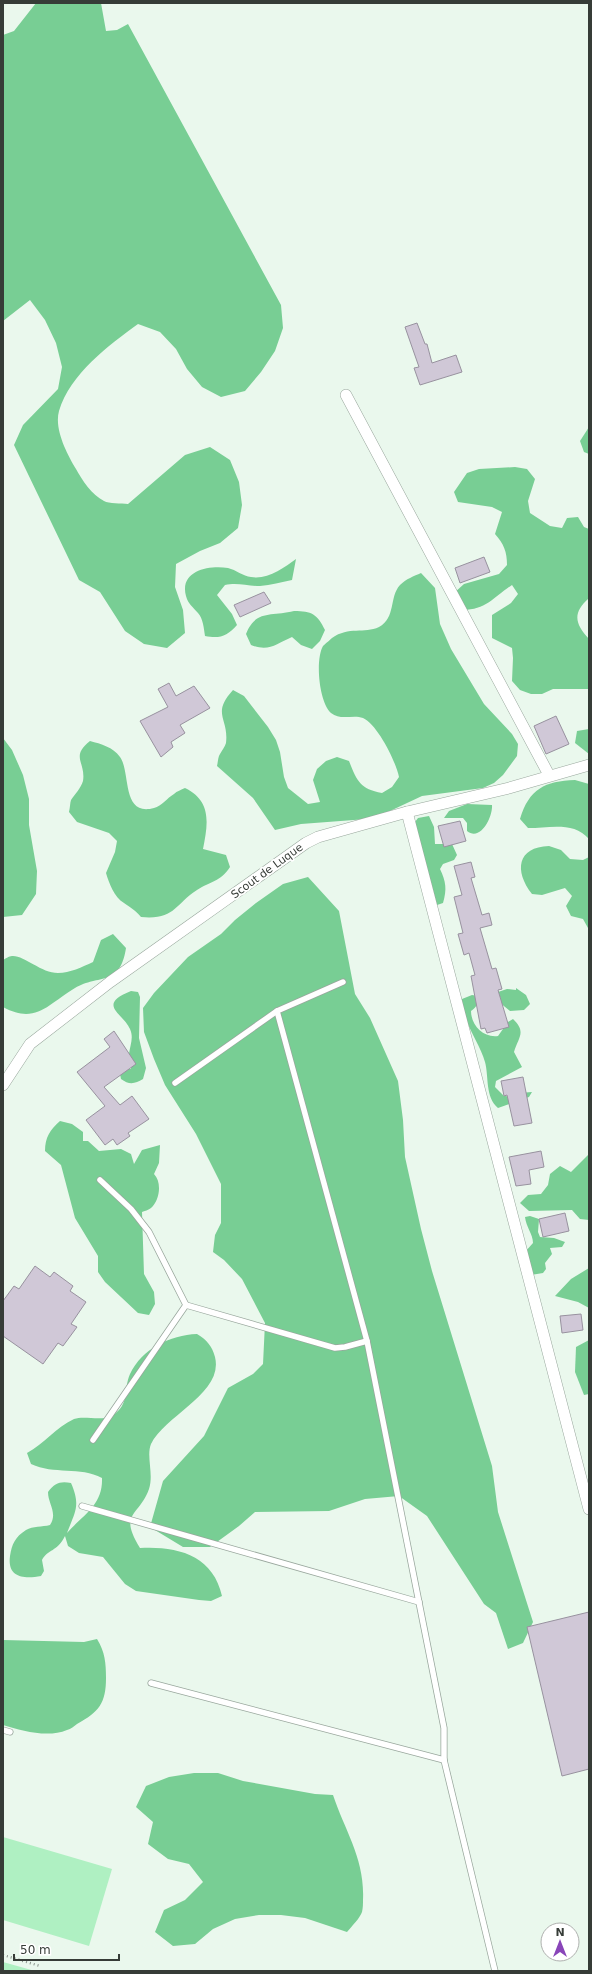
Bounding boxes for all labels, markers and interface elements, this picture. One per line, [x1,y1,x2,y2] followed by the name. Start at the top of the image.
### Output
[229,841,306,901] street label: Scout de Luque
[540,1922,580,1962] north arrow
[555,1926,565,1939] text: N
[14,1936,119,1962] scale bar
[20,1943,51,1957] text: 50 m

